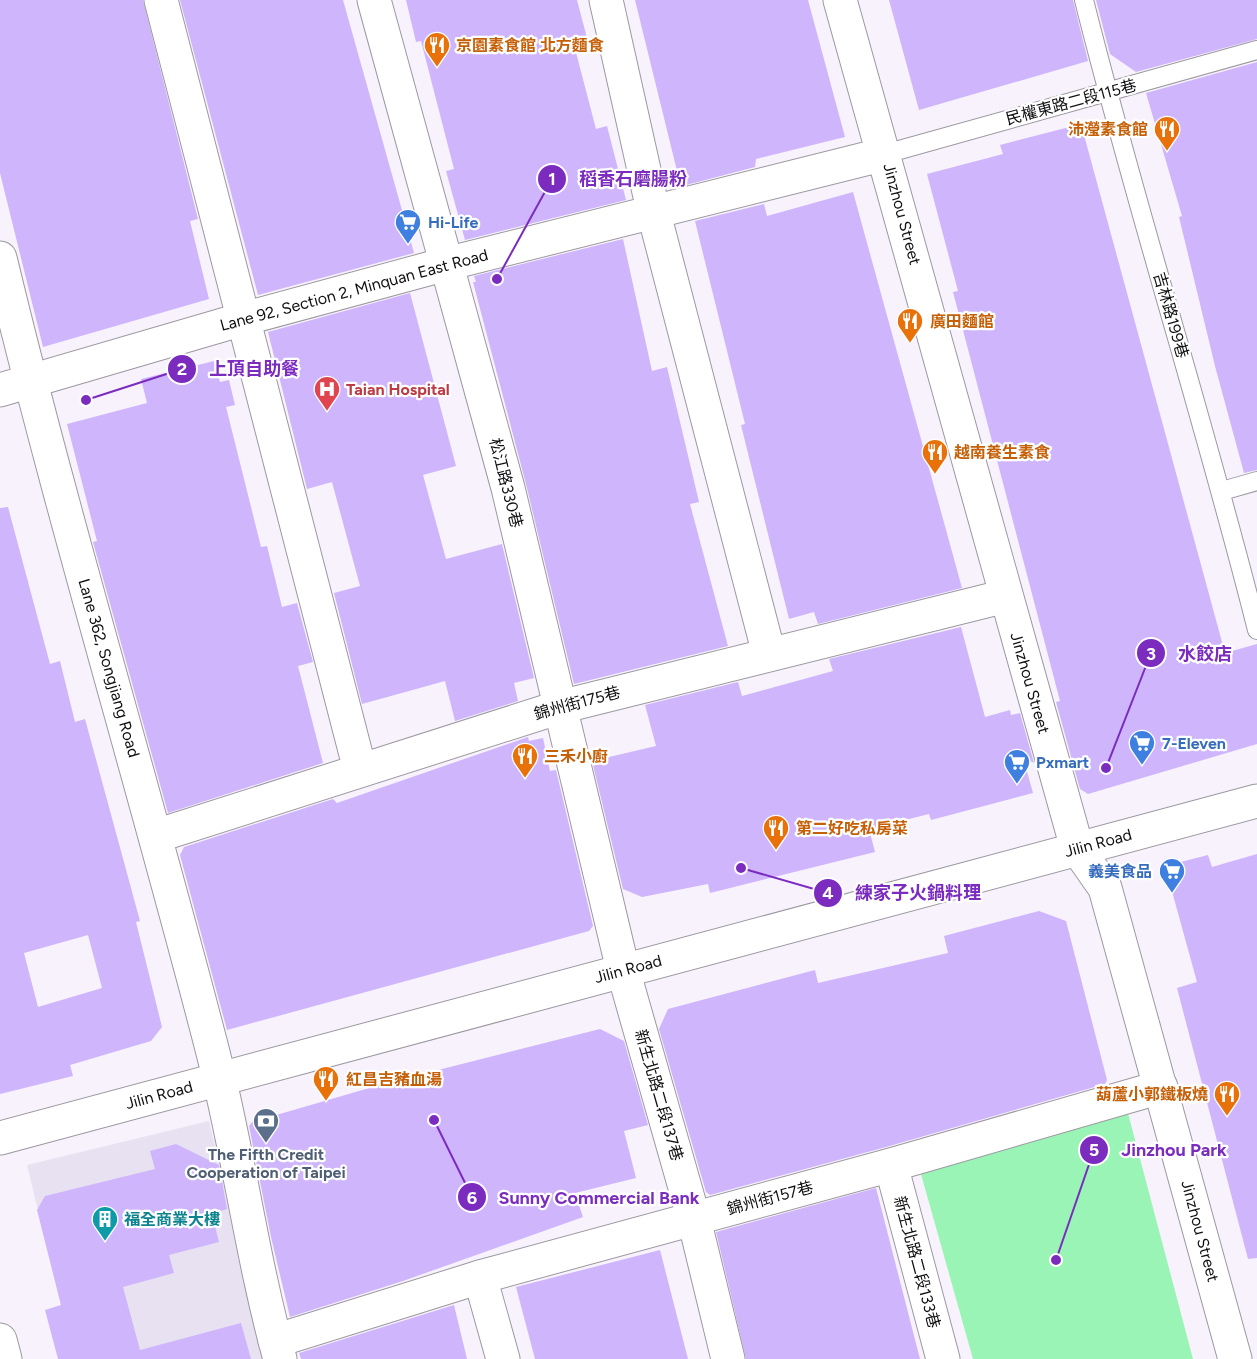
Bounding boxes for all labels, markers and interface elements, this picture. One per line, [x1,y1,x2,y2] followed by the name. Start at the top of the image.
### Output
[422,30,452,68] restaurant icon: 京園素食館 北方麵食
[456,36,604,55] place label: 京園素食館 北方麵食
[1004,75,1138,129] street label: 民權東路二段115巷
[1152,114,1182,152] restaurant icon: 沛瀅素食館
[1068,120,1148,139] place label: 沛瀅素食館
[537,161,699,197] callout: 稻香石磨腸粉
[879,161,925,267] street label: Jinzhou Street
[548,168,556,190] text: 1
[579,168,687,190] text: 稻香石磨腸粉
[393,207,423,245] supermarket icon: Hi-Life
[428,213,479,232] place label: Hi-Life
[218,245,490,335] street label: Lane 92, Section 2, Minquan East Road
[1150,270,1192,360] street label: 吉林路199巷
[895,306,925,344] restaurant icon: 廣田麵館
[930,312,994,331] place label: 廣田麵館
[167,351,311,387] callout: 上頂自助餐
[177,358,187,380] text: 2
[209,358,299,380] text: 上頂自助餐
[312,374,342,412] hospital icon: Taian Hospital
[346,380,450,399] place label: Taian Hospital
[486,436,526,530] street label: 松江路330巷
[920,437,950,475] restaurant icon: 越南養生素食
[954,443,1050,462] place label: 越南養生素食
[74,576,144,760] street label: Lane 362, Songjiang Road
[1006,630,1054,736] street label: Jinzhou Street
[1136,635,1244,671] callout: 水餃店
[1146,643,1156,665] text: 3
[1178,643,1232,665] text: 水餃店
[532,682,622,724] street label: 錦州街175巷
[1127,728,1157,766] supermarket icon: 7-Eleven
[1162,734,1226,753] place label: 7-Eleven
[510,741,540,779] restaurant icon: 三禾小廚
[544,747,608,766] place label: 三禾小廚
[1002,747,1032,785] supermarket icon: Pxmart
[1036,753,1089,772] place label: Pxmart
[761,813,791,851] restaurant icon: 第二好吃私房菜
[796,819,908,838] place label: 第二好吃私房菜
[1062,825,1134,861] street label: Jilin Road
[1157,856,1187,894] supermarket icon: 義美食品
[1088,862,1152,881] place label: 義美食品
[813,875,993,911] callout: 練家子火鍋料理
[822,882,834,904] text: 4
[855,882,981,904] text: 練家子火鍋料理
[592,951,664,987] street label: Jilin Road
[631,1027,687,1163] street label: 新生北路二段137巷
[311,1064,341,1102] restaurant icon: 紅昌吉豬血湯
[346,1070,442,1089] place label: 紅昌吉豬血湯
[123,1077,195,1113] street label: Jilin Road
[1212,1079,1242,1117] restaurant icon: 葫蘆小郭鐵板燒
[1096,1085,1208,1104] place label: 葫蘆小郭鐵板燒
[251,1106,281,1144] bank icon: The Fifth Credit Cooperation of Taipei
[1079,1132,1239,1168] callout: Jinzhou Park
[1089,1139,1099,1161] text: 5
[1121,1139,1227,1161] text: Jinzhou Park
[186,1145,346,1182] place label: The Fifth Credit Cooperation of Taipei
[725,1177,815,1219] street label: 錦州街157巷
[1177,1178,1223,1284] street label: Jinzhou Street
[457,1179,712,1215] callout: Sunny Commercial Bank
[467,1187,477,1209] text: 6
[498,1187,700,1209] text: Sunny Commercial Bank
[890,1194,944,1330] street label: 新生北路二段133巷
[90,1204,120,1242] building icon: 福全商業大樓
[124,1210,220,1229] place label: 福全商業大樓

